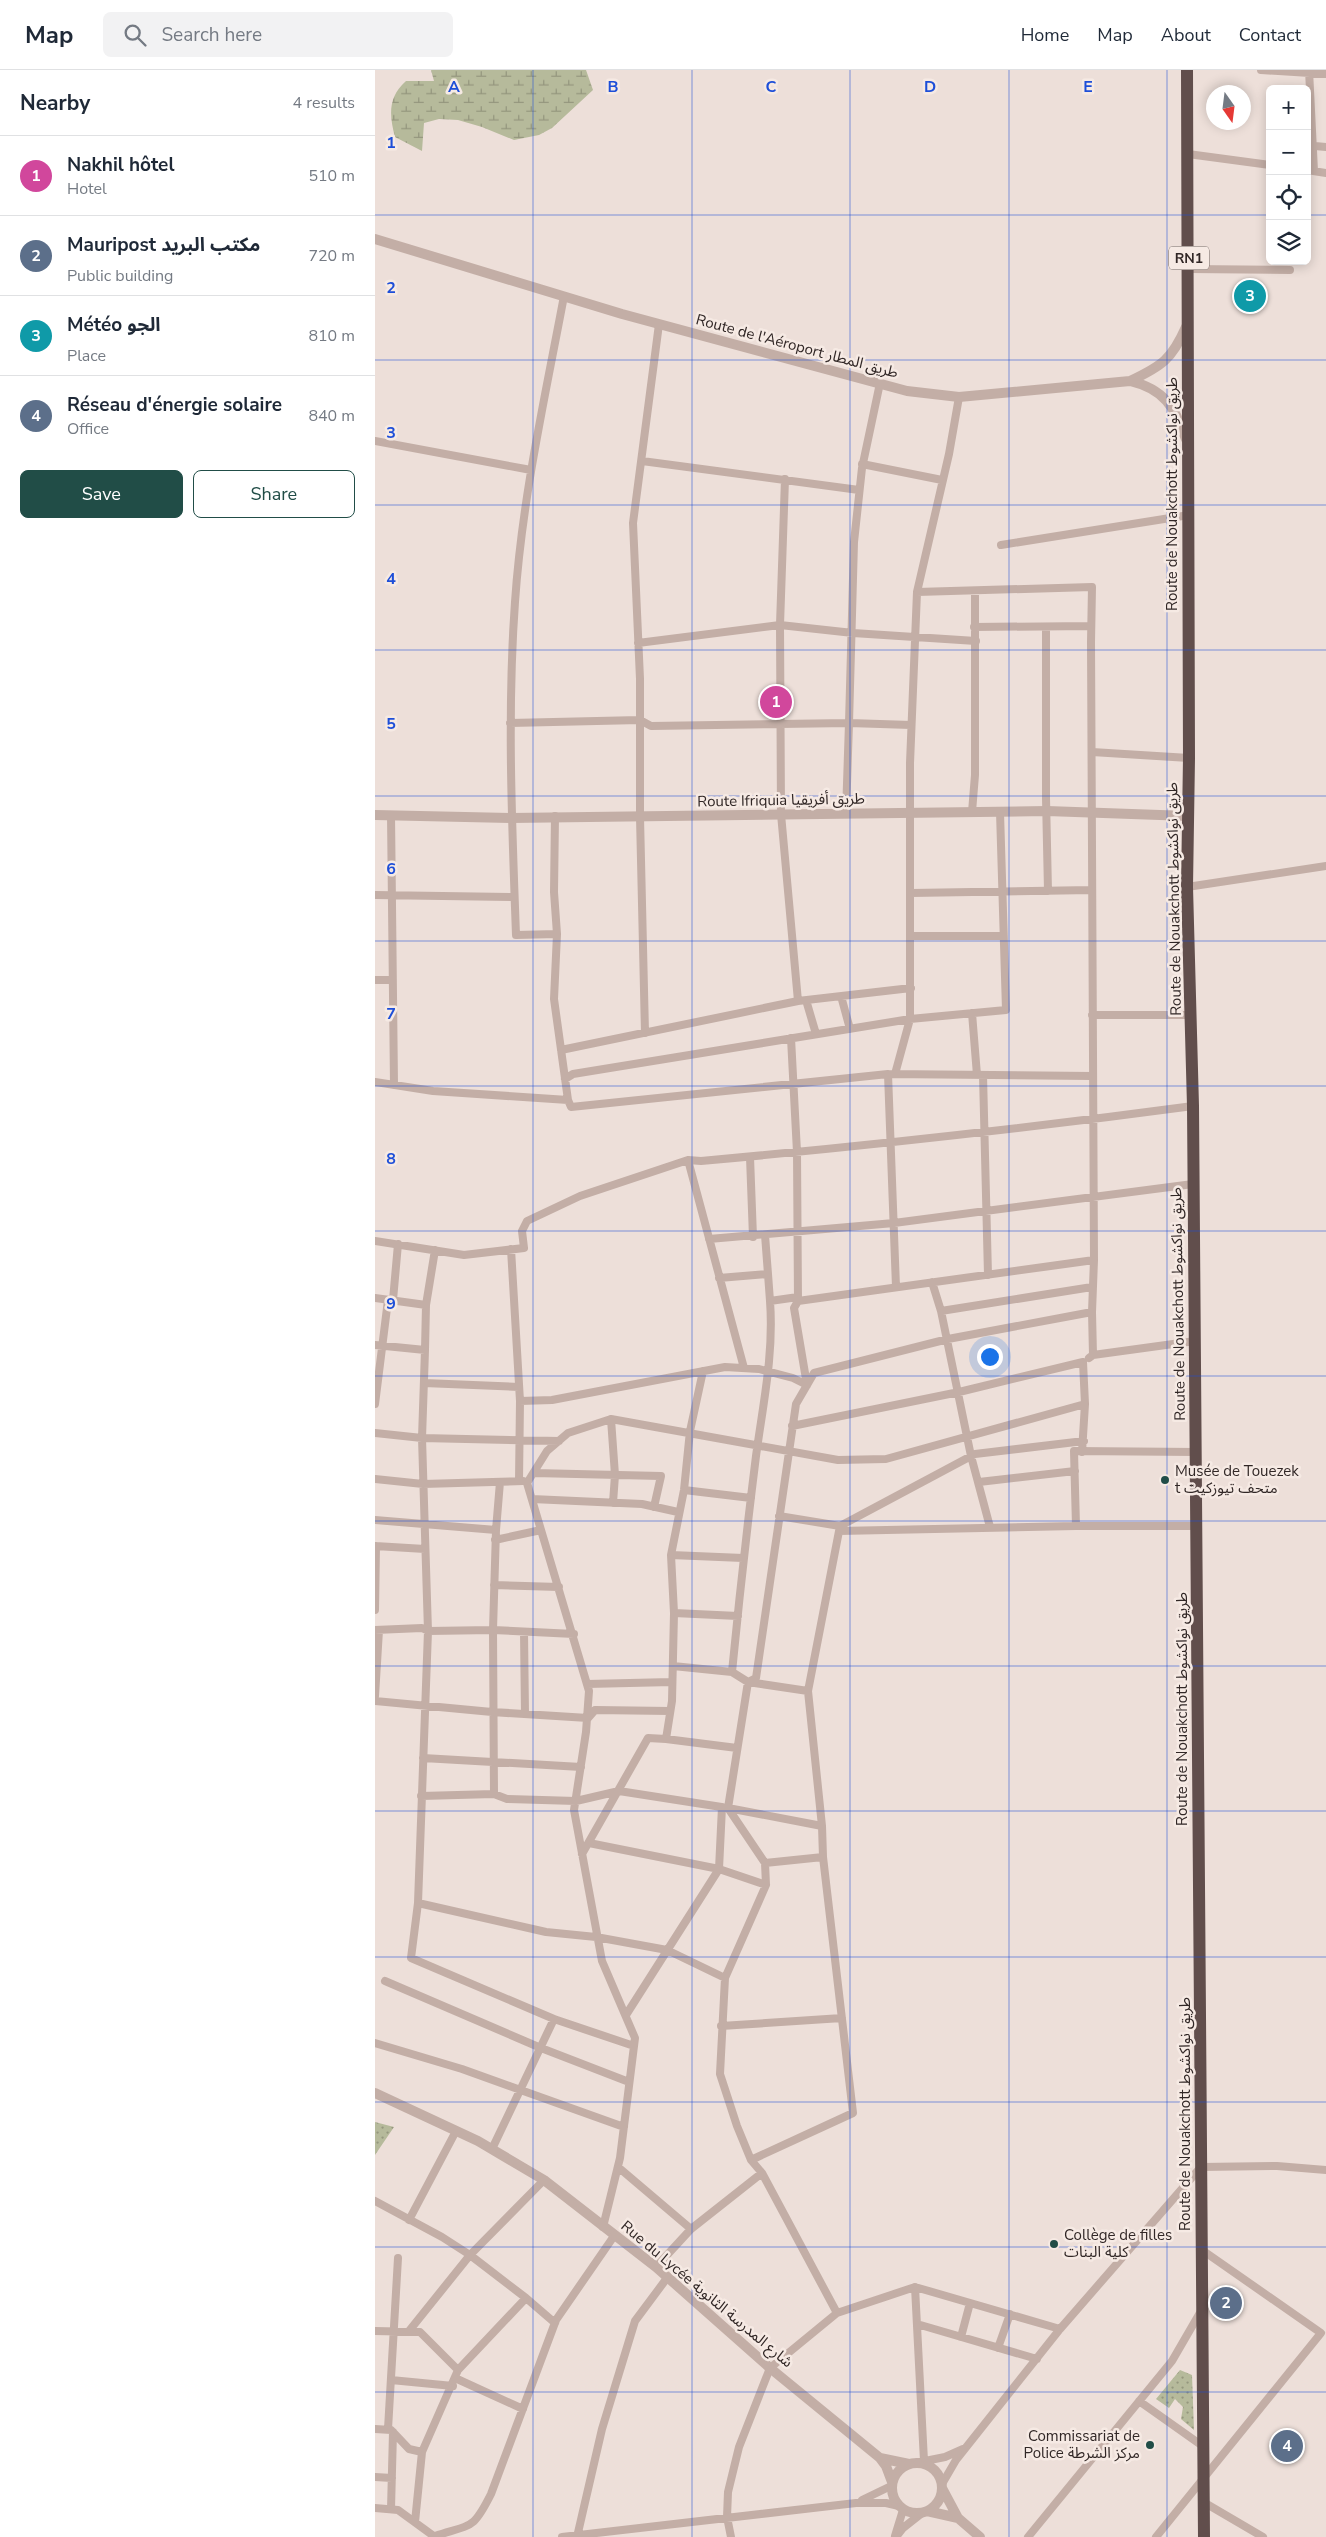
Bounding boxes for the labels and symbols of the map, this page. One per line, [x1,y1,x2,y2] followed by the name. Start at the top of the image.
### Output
[448,76,460,98] text: A
[607,76,619,98] text: B
[766,76,777,98] text: C
[924,76,936,98] text: D
[1083,76,1093,98] text: E
[1206,85,1251,130] north arrow
[386,132,396,154] text: 1
[1169,247,1209,270] road number: RN1
[386,277,396,299] text: 2
[1234,277,1266,315] pin: 3
[694,309,900,383] street label: Route de l'Aéroport طريق المطار
[1162,377,1182,611] street label: Route de Nouakchott طريق نواكشوط
[386,422,396,444] text: 3
[386,568,396,590] text: 4
[760,683,792,721] pin: 1
[386,713,396,735] text: 5
[1162,782,1186,1016] street label: Route de Nouakchott طريق نواكشوط
[697,789,865,811] street label: Route Ifriquia طريق أفريقيا
[386,858,396,880] text: 6
[386,1003,396,1025] text: 7
[386,1148,396,1170] text: 8
[1166,1187,1190,1421] street label: Route de Nouakchott طريق نواكشوط
[386,1293,396,1315] text: 9
[977,1344,1003,1370] your location
[1175,1461,1299,1498] place label: Musée de Touezek t متحف تيوزكيت
[1159,1474,1171,1486] marker: Musée de Touezek t متحف تيوزكيت
[1172,1592,1192,1826] street label: Route de Nouakchott طريق نواكشوط
[1175,1997,1195,2231] street label: Route de Nouakchott طريق نواكشوط
[616,2216,797,2374] street label: Rue du Lycée شارع المدرسة الثانوية
[1064,2225,1172,2262] place label: Collège de filles كلية البنات
[1048,2238,1060,2250] marker: Collège de filles كلية البنات
[1210,2284,1242,2322] pin: 2
[1024,2426,1140,2463] place label: Commissariat de Police مركز الشرطة
[1271,2427,1303,2465] pin: 4
[1144,2439,1156,2451] marker: Commissariat de Police مركز الشرطة

